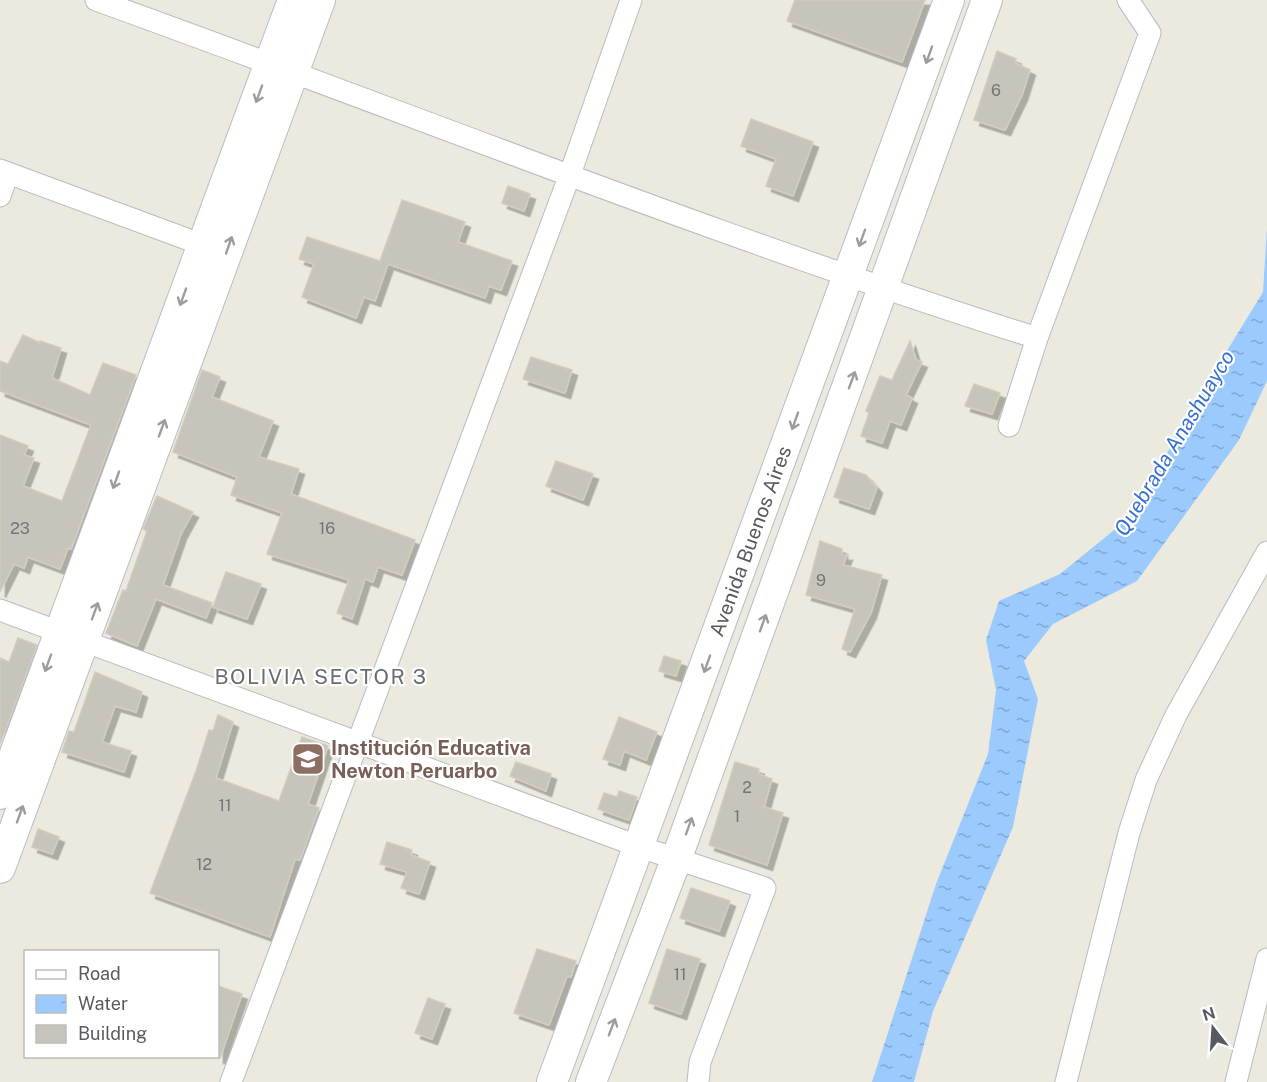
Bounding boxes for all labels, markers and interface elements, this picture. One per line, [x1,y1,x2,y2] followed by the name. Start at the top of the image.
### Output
[923,45,934,64] one-way arrow
[991,81,1001,100] house number: 6
[252,84,263,103] one-way arrow
[856,228,867,247] one-way arrow
[225,236,236,255] one-way arrow
[177,287,188,306] one-way arrow
[1109,346,1239,540] water label: Quebrada Anashuayco
[847,371,858,390] one-way arrow
[789,411,800,430] one-way arrow
[158,419,169,438] one-way arrow
[705,443,796,640] street label: Avenida Buenos Aires
[109,470,120,489] one-way arrow
[10,519,30,538] house number: 23
[319,519,335,538] house number: 16
[816,571,826,590] house number: 9
[90,602,101,621] one-way arrow
[759,614,770,632] one-way arrow
[42,653,53,671] one-way arrow
[700,654,711,672] one-way arrow
[215,664,427,689] district label: BOLIVIA SECTOR 3
[331,736,531,783] place label: Institución Educativa Newton Peruarbo
[290,741,326,777] school or university icon: Institución Educativa Newton Peruarbo
[742,778,752,797] house number: 2
[218,796,232,815] house number: 11
[16,805,27,823] one-way arrow
[734,807,740,826] house number: 1
[685,817,696,835] one-way arrow
[196,855,212,874] house number: 12
[24,950,219,1058] legend
[78,963,121,984] text: Road
[673,965,687,984] house number: 11
[78,993,128,1014] text: Water
[1183,998,1243,1058] north arrow
[1200,1003,1218,1025] text: N
[607,1019,618,1037] one-way arrow
[78,1023,147,1044] text: Building

